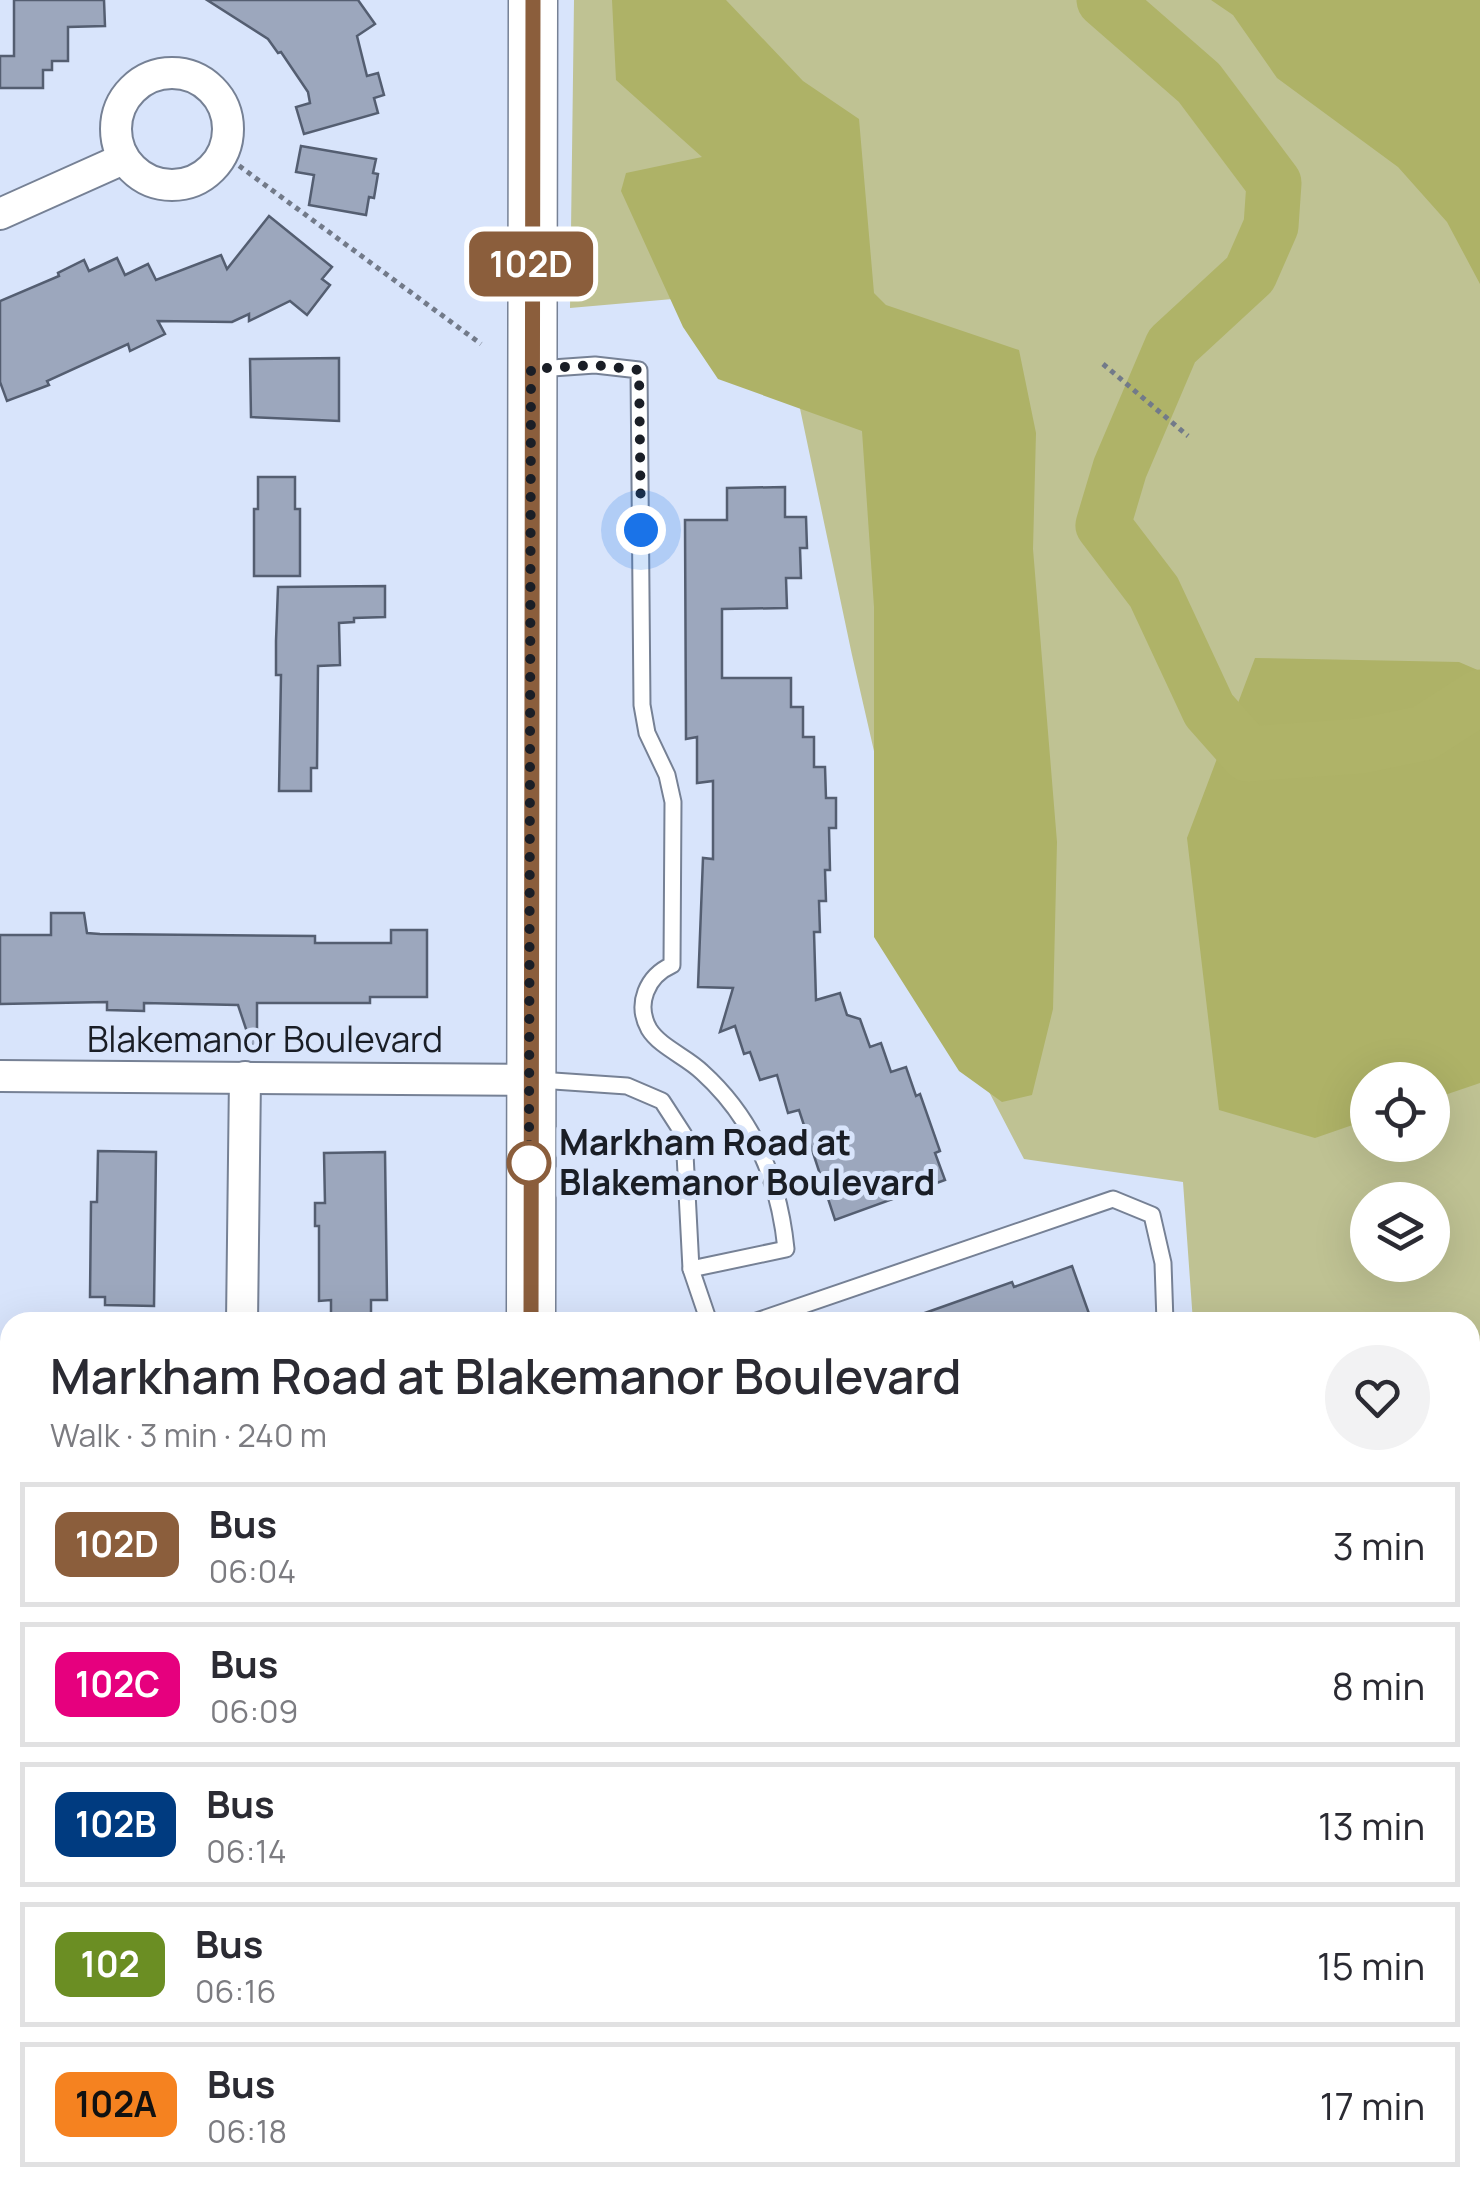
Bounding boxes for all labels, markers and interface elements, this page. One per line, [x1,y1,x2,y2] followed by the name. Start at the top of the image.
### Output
[461,232,601,296] line badge: 102D
[489,240,573,288] text: 102D
[616,505,666,555] your location
[87,1015,443,1063] street label: Blakemanor Boulevard
[1350,1062,1450,1282] map controls
[1350,1062,1450,1162] button: locate
[559,1118,935,1206] place label: Markham Road at Blakemanor Boulevard
[508,1142,550,1184] marker: Markham Road at Blakemanor Boulevard
[1350,1182,1450,1282] button: layers
[50,1343,962,1408] text: Markham Road at Blakemanor Boulevard
[1325,1345,1430,1450] button: heart
[50,1413,327,1457] text: Walk · 3 min · 240 m
[209,1497,277,1549] text: Bus
[1333,1519,1425,1571] text: 3 min
[75,1520,159,1568] text: 102D
[209,1549,296,1593] text: 06:04
[210,1637,278,1689] text: Bus
[1332,1659,1425,1711] text: 8 min
[75,1660,160,1708] text: 102C
[210,1689,298,1733] text: 06:09
[206,1777,275,1829] text: Bus
[1318,1799,1425,1851] text: 13 min
[75,1800,156,1848] text: 102B
[206,1829,287,1873] text: 06:14
[195,1917,263,1969] text: Bus
[1317,1939,1425,1991] text: 15 min
[80,1940,140,1988] text: 102
[195,1969,276,2013] text: 06:16
[207,2057,275,2109] text: Bus
[1320,2079,1425,2131] text: 17 min
[75,2080,157,2128] text: 102A
[207,2109,287,2153] text: 06:18

